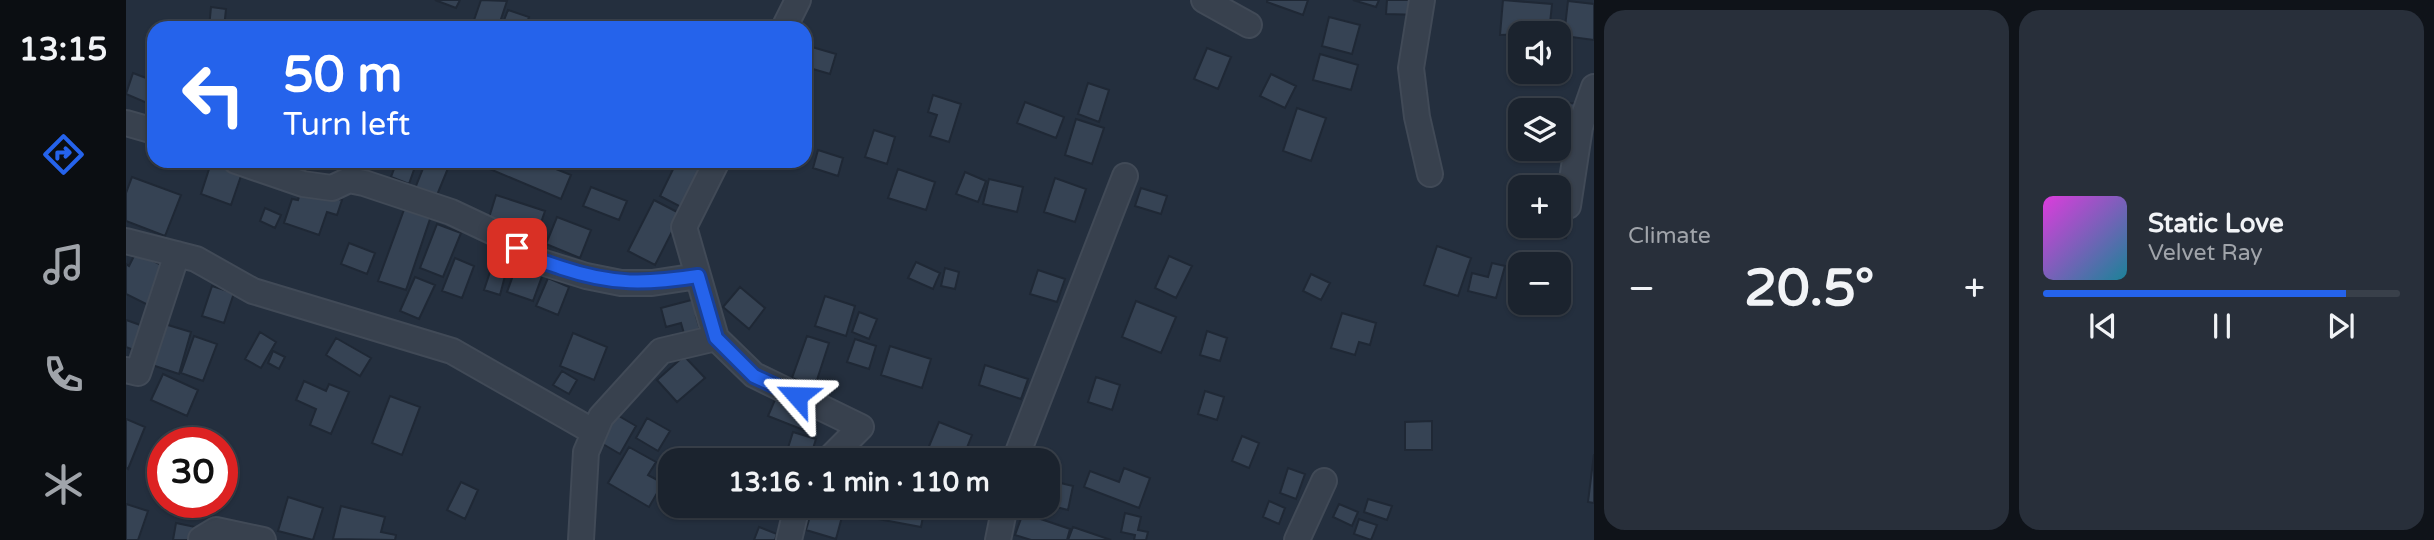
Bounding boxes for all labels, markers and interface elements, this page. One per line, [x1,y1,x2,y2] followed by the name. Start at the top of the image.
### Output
[1508,21,1571,315] map controls
[1508,21,1571,84] button: sound
[19,31,107,69] text: 13:15
[283,46,402,105] text: 50 m
[168,49,259,140] icon: left
[1508,98,1571,161] button: layers
[283,106,410,144] text: Turn left
[39,130,88,179] icon: directions
[1508,175,1571,238] button: +
[2148,208,2284,239] text: Static Love
[487,218,547,278] pin
[1628,222,1711,250] text: Climate
[498,229,536,267] icon: arrive
[2148,239,2263,267] text: Velvet Ray
[39,240,88,289] icon: music
[1508,252,1571,315] button: −
[1744,257,1874,320] text: 20.5°
[1628,266,1655,312] text: −
[1964,266,1985,312] text: +
[2084,307,2122,345] icon: previous
[2203,307,2241,345] icon: pause
[2322,307,2360,345] icon: next
[39,350,88,399] icon: phone
[760,359,834,433] position arrow
[147,427,238,518] speed limit sign: 30
[39,460,88,509] icon: climate
[728,467,990,498] text: 13:16 · 1 min · 110 m

